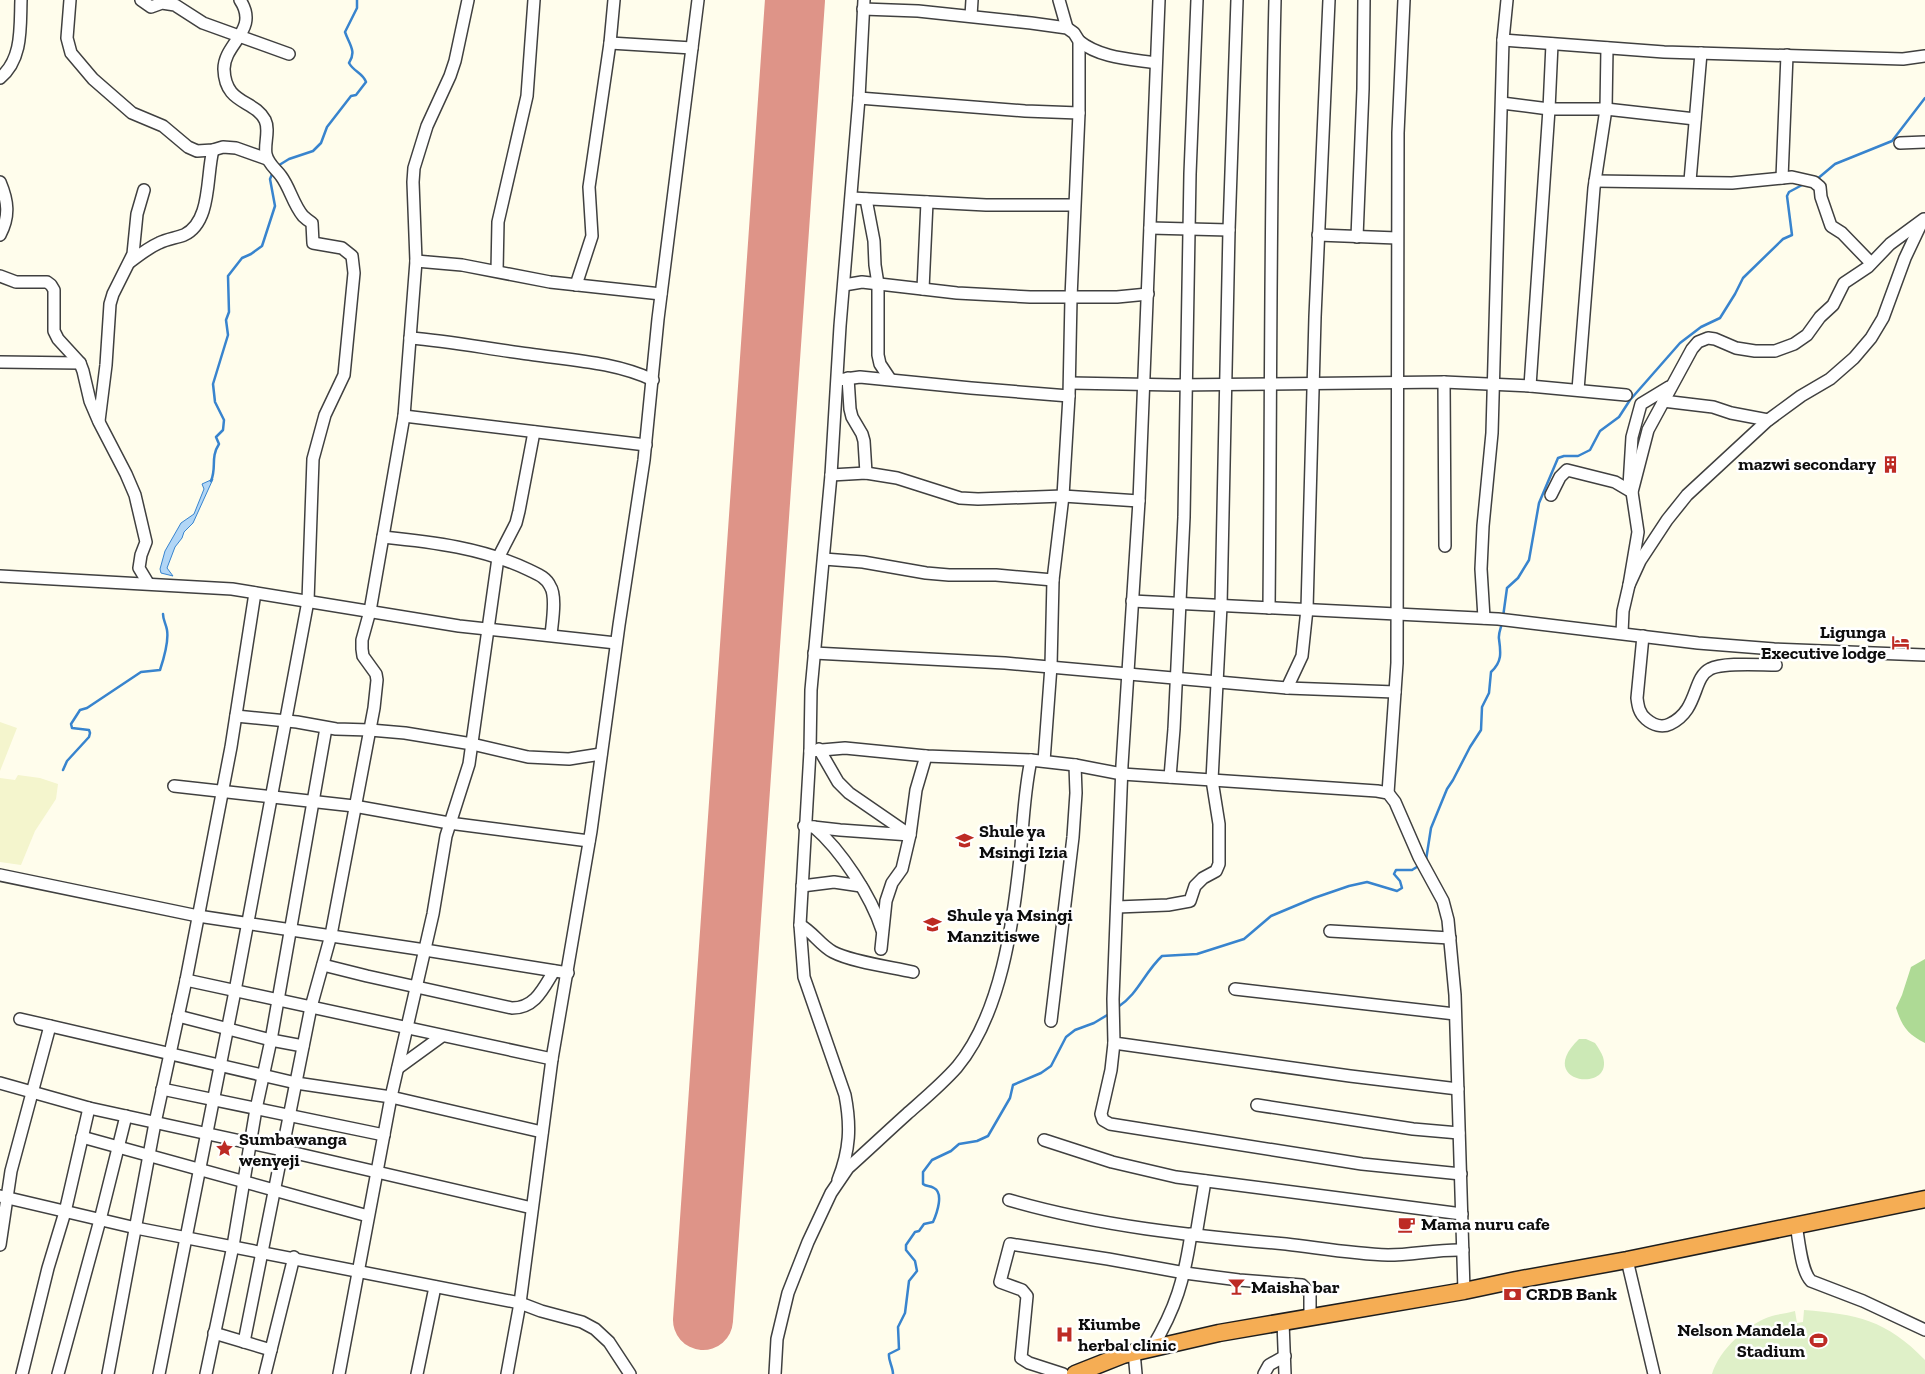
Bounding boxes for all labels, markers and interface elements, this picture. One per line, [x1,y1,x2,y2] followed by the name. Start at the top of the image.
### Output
[1738,453,1876,475] place label: mazwi secondary
[1880,454,1900,474] building icon: mazwi secondary
[1761,621,1886,664] place label: Ligunga Executive lodge
[1890,632,1910,652] hotel icon: Ligunga Executive lodge
[979,820,1068,863] place label: Shule ya Msingi Izia
[955,831,975,851] school or university icon: Shule ya Msingi Izia
[947,904,1073,947] place label: Shule ya Msingi Manzitiswe
[923,915,943,935] school or university icon: Shule ya Msingi Manzitiswe
[239,1128,347,1171] place label: Sumbawanga wenyeji
[215,1139,235,1159] place icon: Sumbawanga wenyeji
[1421,1213,1550,1235] place label: Mama nuru cafe
[1397,1214,1417,1234] cafe icon: Mama nuru cafe
[1251,1276,1340,1298] place label: Maisha bar
[1227,1277,1247,1297] bar icon: Maisha bar
[1526,1283,1617,1305] place label: CRDB Bank
[1502,1284,1522,1304] bank icon: CRDB Bank
[1078,1313,1177,1356] place label: Kiumbe herbal clinic
[1677,1319,1805,1362] place label: Nelson Mandela Stadium
[1054,1324,1074,1344] hospital icon: Kiumbe herbal clinic
[1809,1330,1829,1350] sports icon: Nelson Mandela Stadium

